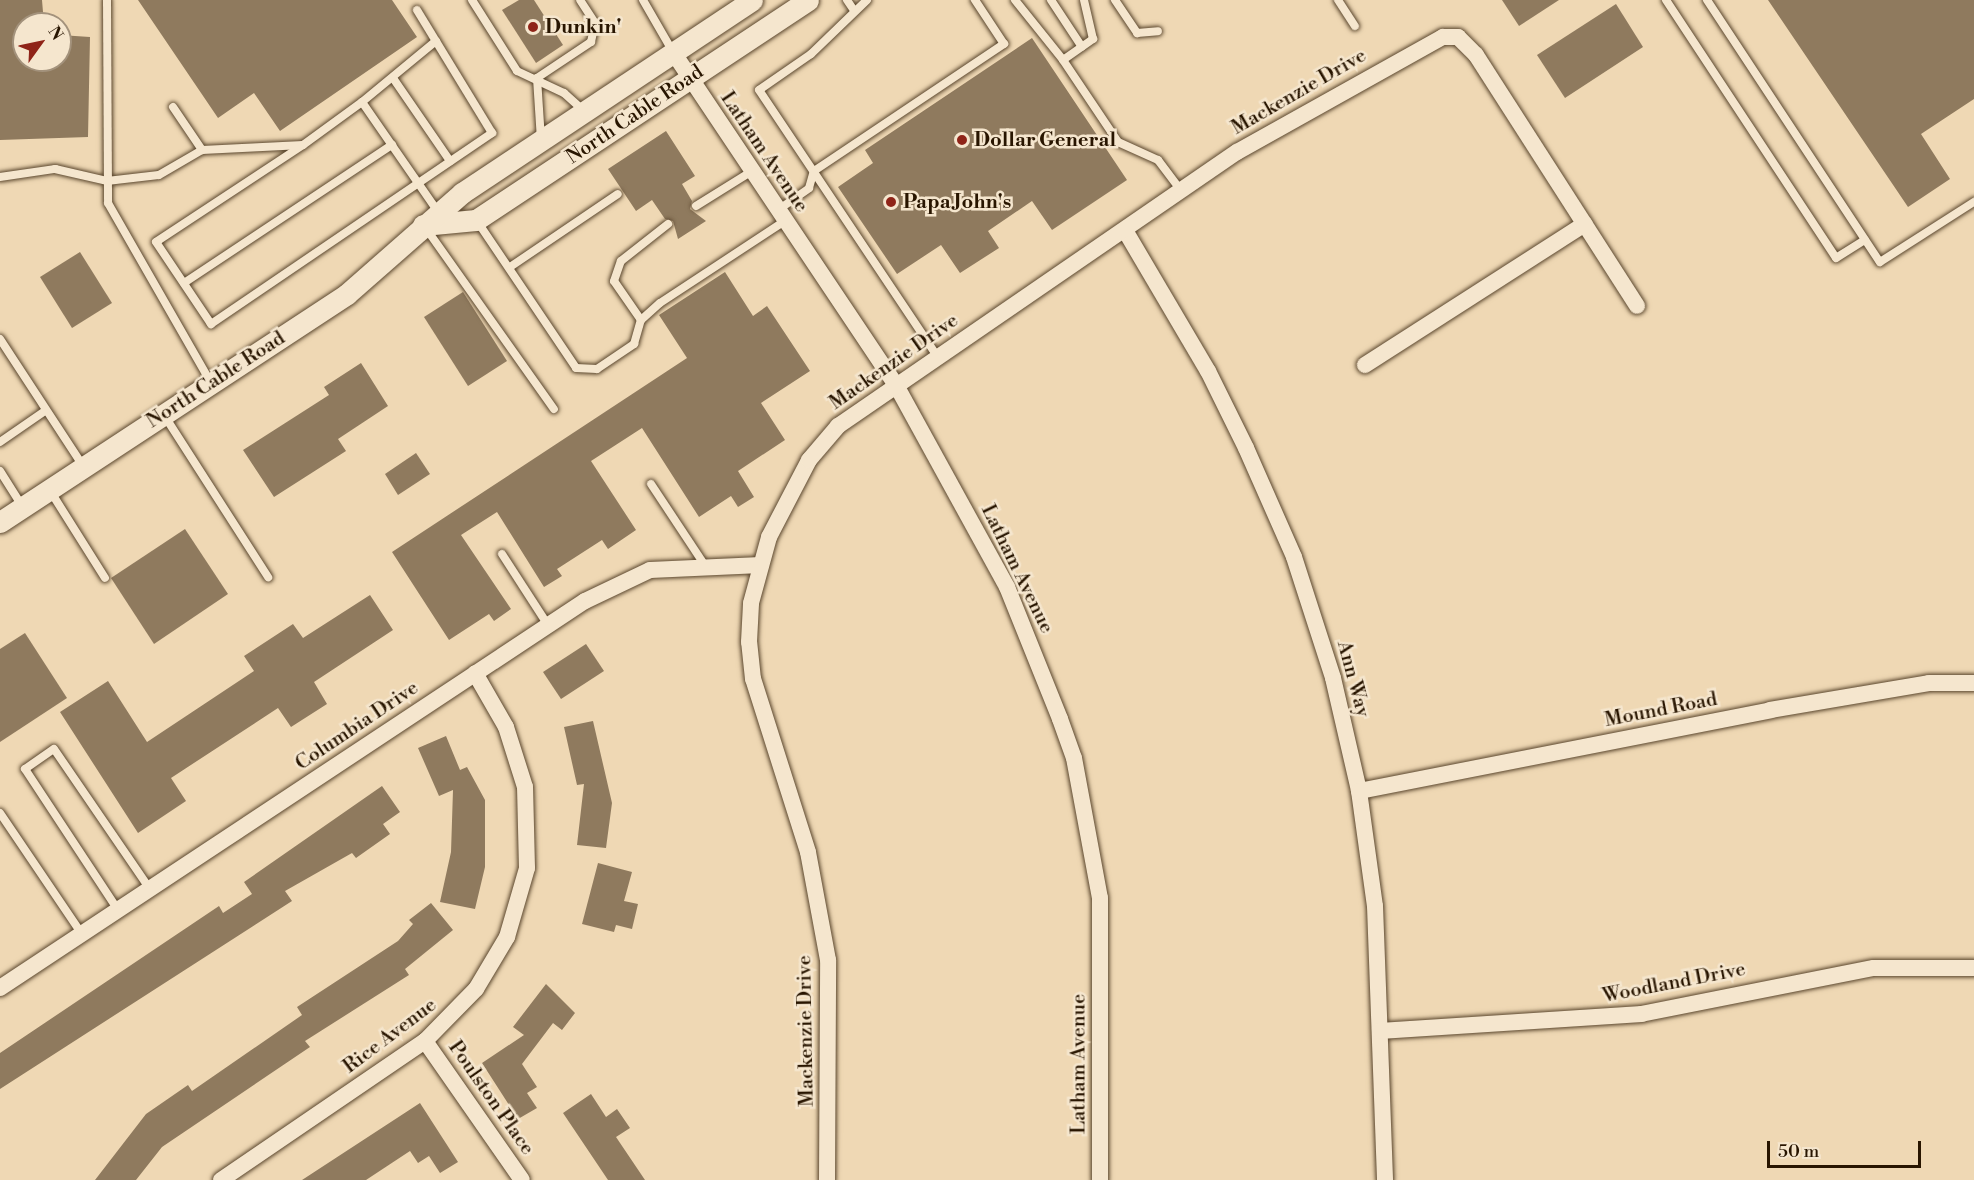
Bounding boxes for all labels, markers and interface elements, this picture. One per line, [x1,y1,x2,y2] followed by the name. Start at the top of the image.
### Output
[12,12,72,72] north arrow
[545,15,621,39] place label: Dunkin'
[526,20,540,34] marker: Dunkin'
[44,23,67,44] text: N
[1227,44,1371,140] street label: Mackenzie Drive
[562,60,708,170] street label: North Cable Road
[715,87,813,217] street label: Latham Avenue
[974,128,1116,152] place label: Dollar General
[955,133,969,147] marker: Dollar General
[903,190,1011,214] place label: Papa John's
[884,195,898,209] marker: Papa John's
[825,309,963,415] street label: Mackenzie Drive
[142,326,290,434] street label: North Cable Road
[975,501,1059,637] street label: Latham Avenue
[1331,638,1375,720] street label: Ann Way
[291,676,423,776] street label: Columbia Drive
[1603,687,1719,733] street label: Mound Road
[793,955,819,1107] street label: Mackenzie Drive
[1601,957,1747,1009] street label: Woodland Drive
[339,993,441,1079] street label: Rice Avenue
[1067,994,1091,1134] street label: Latham Avenue
[443,1036,539,1160] street label: Poulston Place
[1770,1129,1924,1167] scale bar
[1778,1140,1819,1163] text: 50 m

